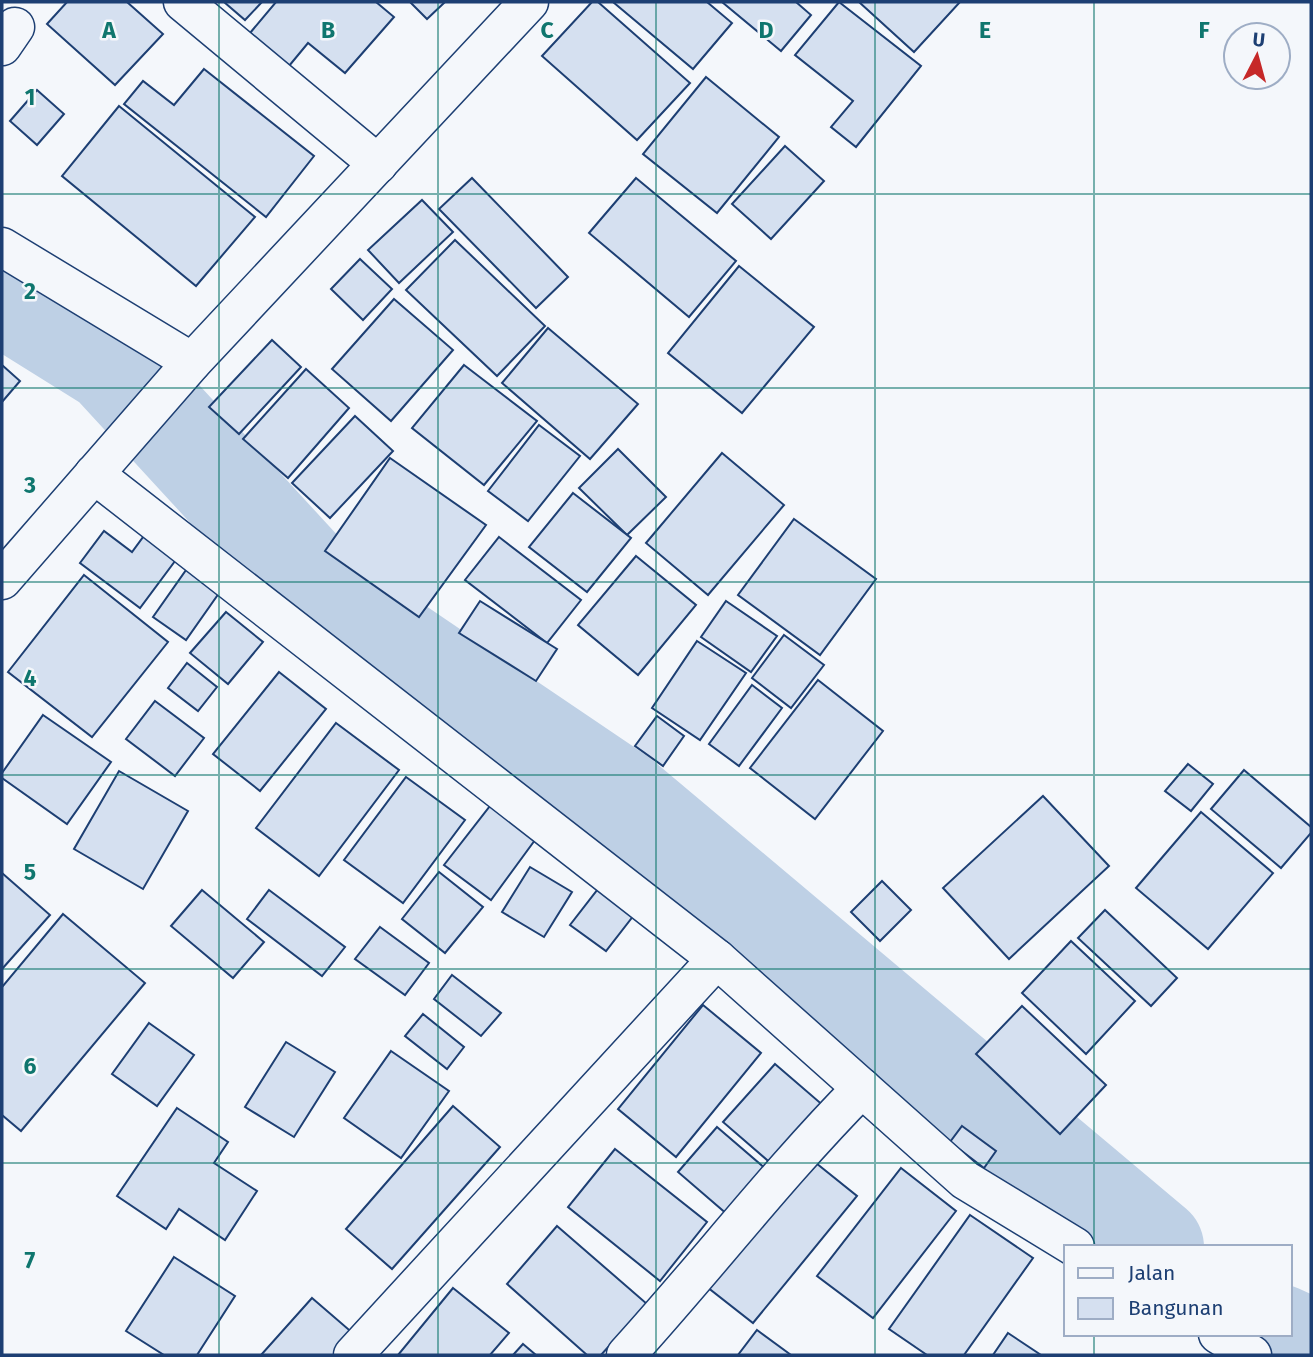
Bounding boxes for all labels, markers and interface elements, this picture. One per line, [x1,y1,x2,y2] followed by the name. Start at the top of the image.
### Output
[101,16,116,44] text: A
[321,16,335,44] text: B
[540,16,554,44] text: C
[759,16,774,44] text: D
[979,16,991,44] text: E
[1198,16,1210,44] text: F
[1222,21,1292,91] north arrow
[1251,28,1266,52] text: U
[25,83,35,111] text: 1
[24,277,36,305] text: 2
[23,471,36,499] text: 3
[24,664,37,692] text: 4
[24,858,36,886] text: 5
[24,1052,37,1080] text: 6
[1064,1245,1292,1336] legend
[25,1246,36,1274] text: 7
[1128,1260,1175,1286] text: Jalan
[1128,1295,1223,1321] text: Bangunan

